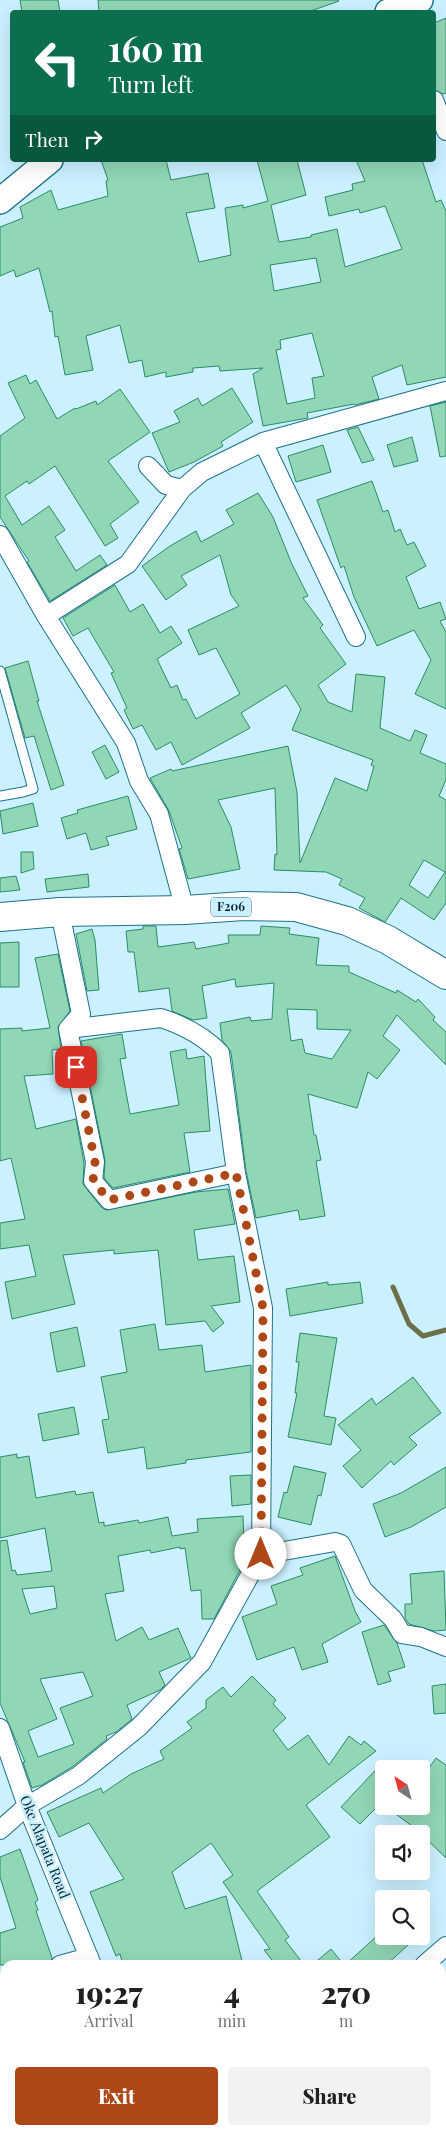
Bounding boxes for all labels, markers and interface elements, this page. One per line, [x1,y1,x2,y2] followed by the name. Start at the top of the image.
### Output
[108,24,203,71] text: 160 m
[25,30,90,95] icon: left
[108,69,193,99] text: Turn left
[79,125,107,153] icon: right
[25,126,69,152] text: Then
[211,898,251,916] road number: F206
[55,1046,97,1088] pin
[62,1053,90,1081] icon: arrive
[234,1527,286,1579] position arrow
[375,1760,430,1815] north arrow
[375,1760,430,1945] map controls
[16,1792,75,1901] street label: Oke Alapata Road
[375,1825,430,1880] button: sound
[375,1890,430,1945] button: search
[75,1972,143,2012] text: 19:27
[224,1972,240,2012] text: 4
[321,1972,371,2012] text: 270
[84,2010,133,2031] text: Arrival
[218,2010,246,2031] text: min
[339,2010,353,2031] text: m
[15,2067,218,2125] button: Exit
[228,2067,431,2125] button: Share

